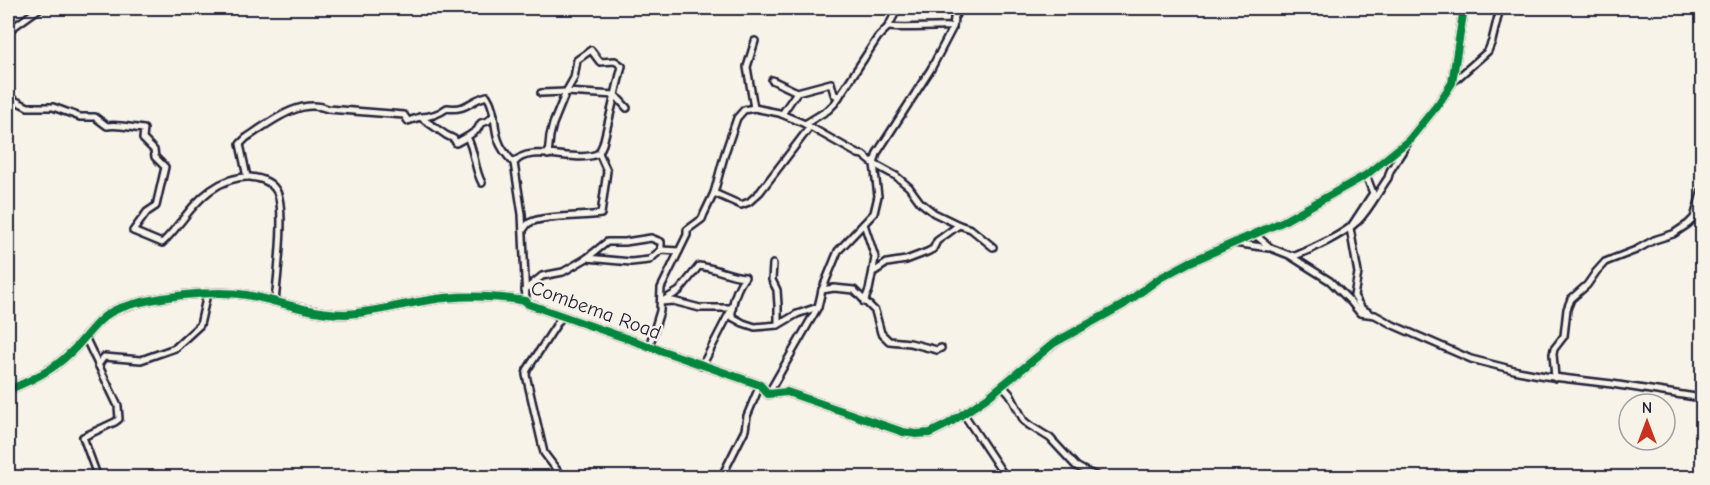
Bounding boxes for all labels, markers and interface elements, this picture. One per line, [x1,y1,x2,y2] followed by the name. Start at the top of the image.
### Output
[528,276,664,344] street label: Combema Road
[1617,392,1677,452] north arrow
[1642,399,1652,417] text: N

